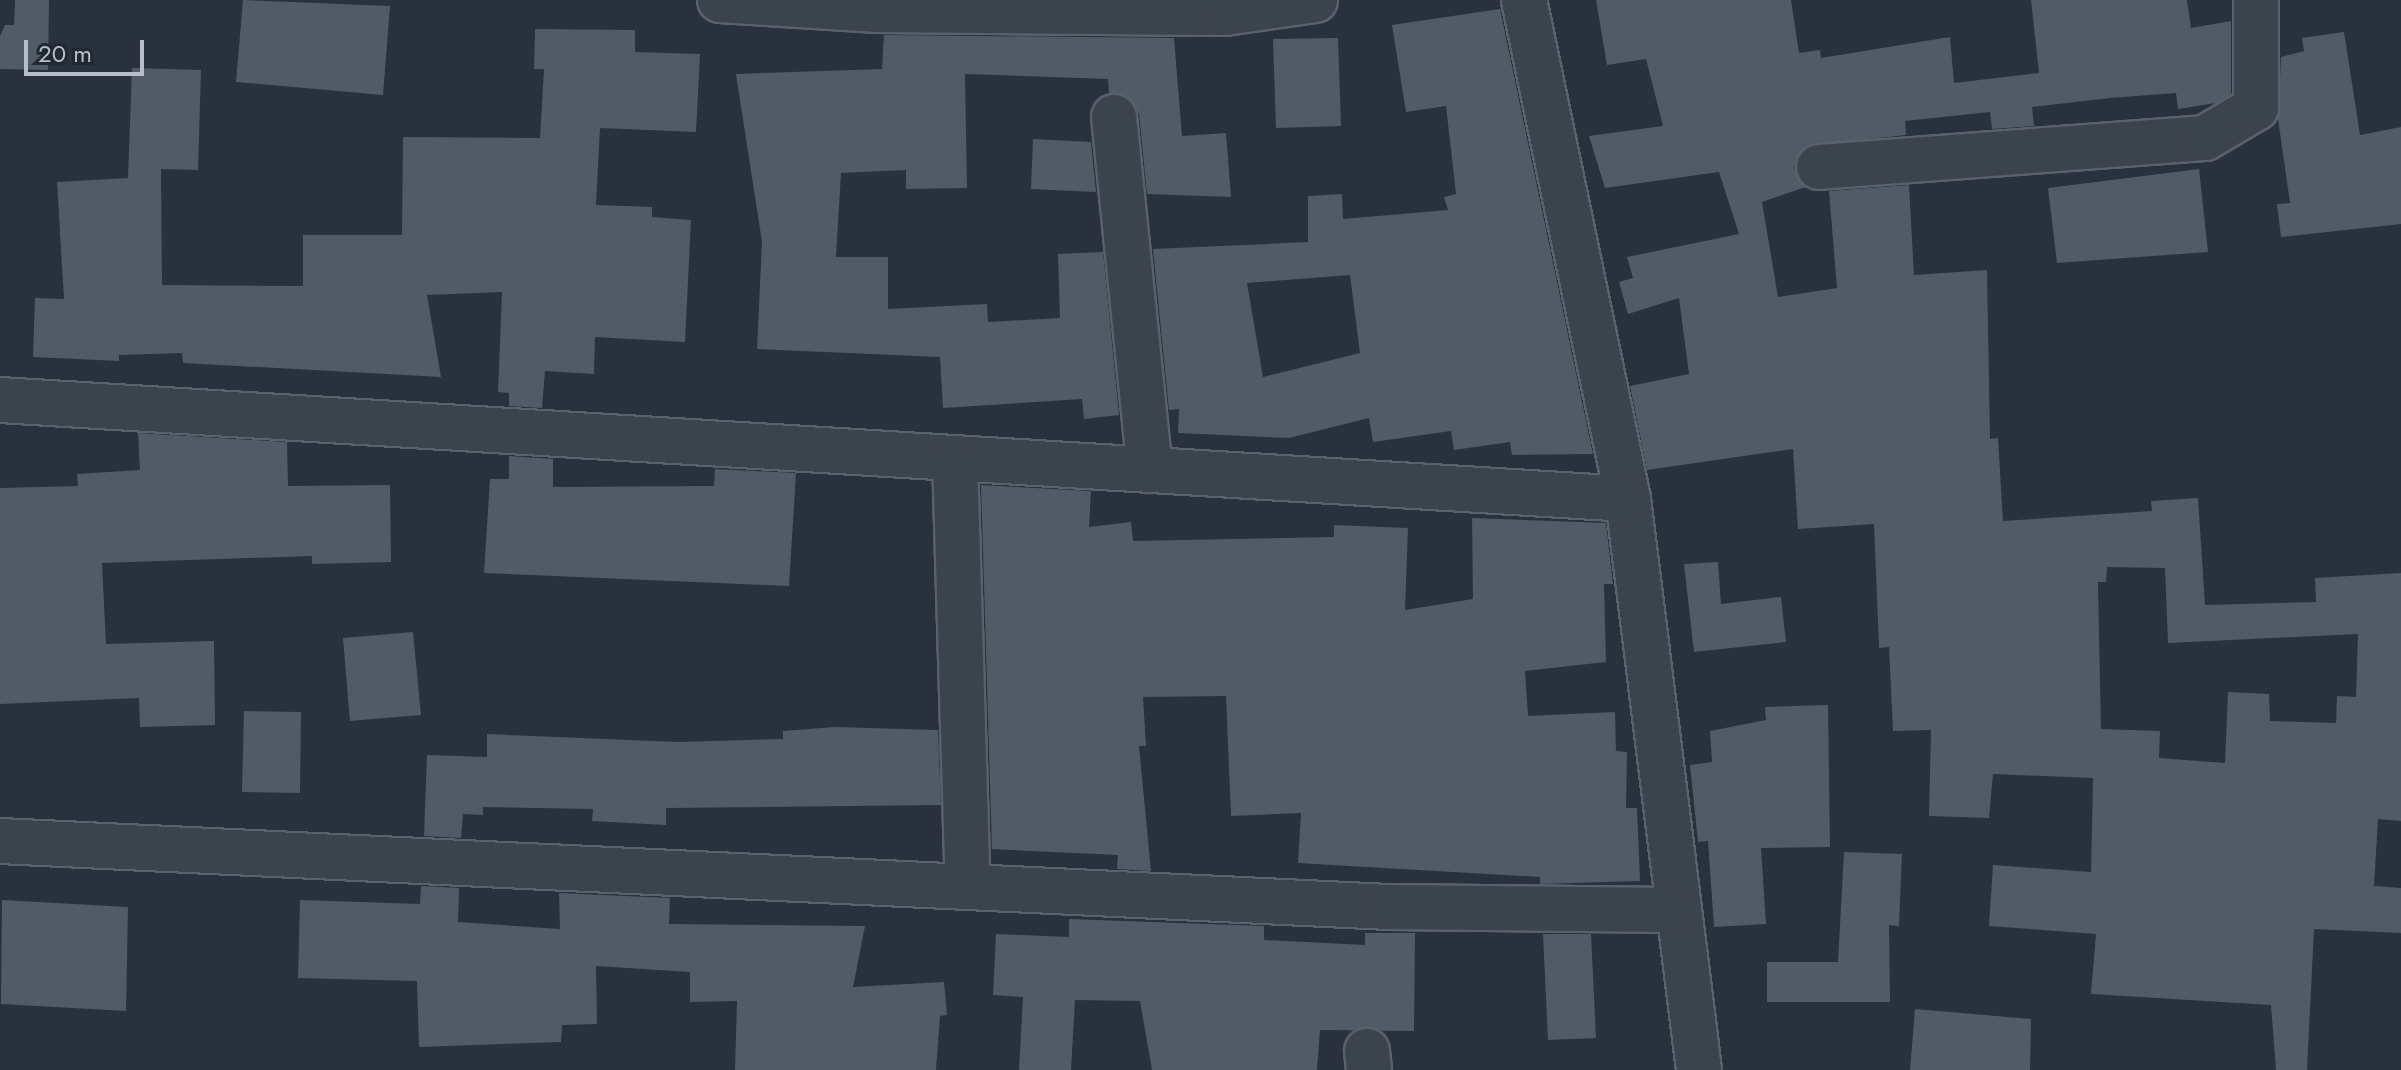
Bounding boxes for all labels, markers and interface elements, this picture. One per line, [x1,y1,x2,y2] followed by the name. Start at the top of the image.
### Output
[28,24,148,74] scale bar
[38,36,92,71] text: 20 m

